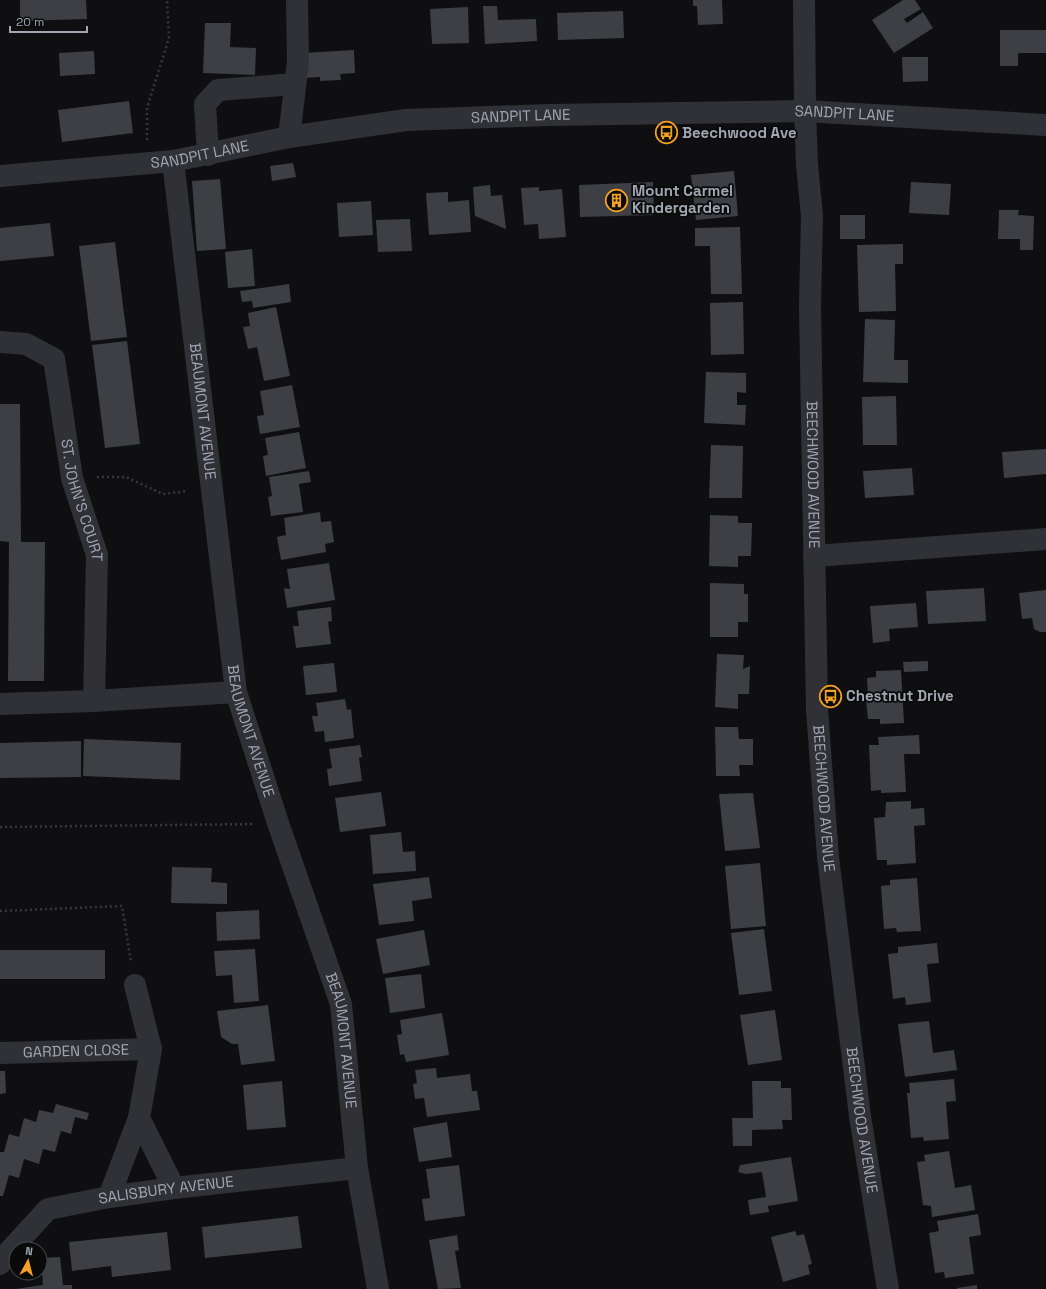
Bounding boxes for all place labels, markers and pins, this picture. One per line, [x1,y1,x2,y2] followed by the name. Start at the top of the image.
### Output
[654,120,680,146] bus stop icon: Beechwood Ave
[682,123,797,142] place label: Beechwood Ave
[632,181,733,217] place label: Mount Carmel Kindergarden
[604,187,630,213] building icon: Mount Carmel Kindergarden
[818,683,844,709] bus stop icon: Chestnut Drive
[846,686,954,705] place label: Chestnut Drive

